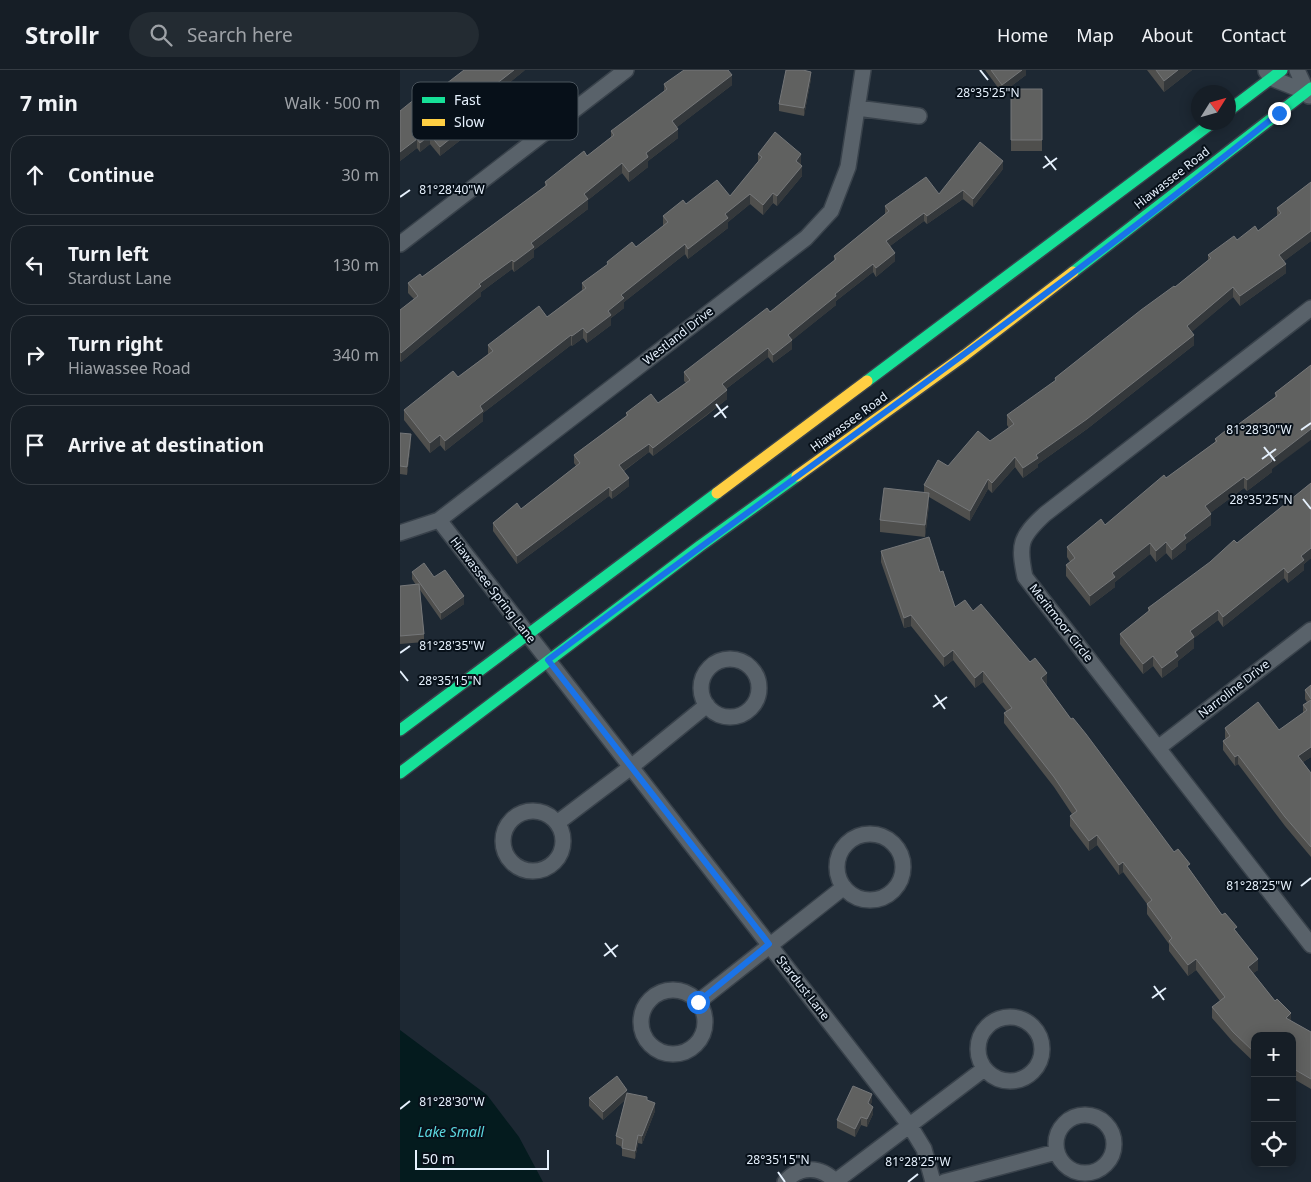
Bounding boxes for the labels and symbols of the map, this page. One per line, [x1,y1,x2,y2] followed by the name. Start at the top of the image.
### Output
[412,82,578,140] legend
[956,84,1020,101] text: 28°35'25"N
[1191,85,1236,130] north arrow
[454,90,481,109] text: Fast
[1268,102,1291,125] route end
[454,112,485,131] text: Slow
[1130,143,1213,213] street label: Hiawassee Road
[419,181,485,198] text: 81°28'40"W
[639,303,717,369] street label: Westland Drive
[807,388,891,455] street label: Hiawassee Road
[1226,421,1292,438] text: 81°28'30"W
[1229,491,1293,508] text: 28°35'25"N
[447,533,540,646] street label: Hiawassee Spring Lane
[1025,580,1097,665] street label: Meritmoor Circle
[419,637,485,654] text: 81°28'35"W
[1195,655,1273,722] street label: Narroline Drive
[418,672,482,689] text: 28°35'15"N
[1226,877,1292,894] text: 81°28'25"W
[773,952,834,1024] street label: Stardust Lane
[687,991,710,1014] route start
[419,1093,485,1110] text: 81°28'30"W
[418,1122,485,1141] water label: Lake Small
[415,1147,549,1170] scale bar
[746,1151,810,1168] text: 28°35'15"N
[885,1153,951,1170] text: 81°28'25"W

